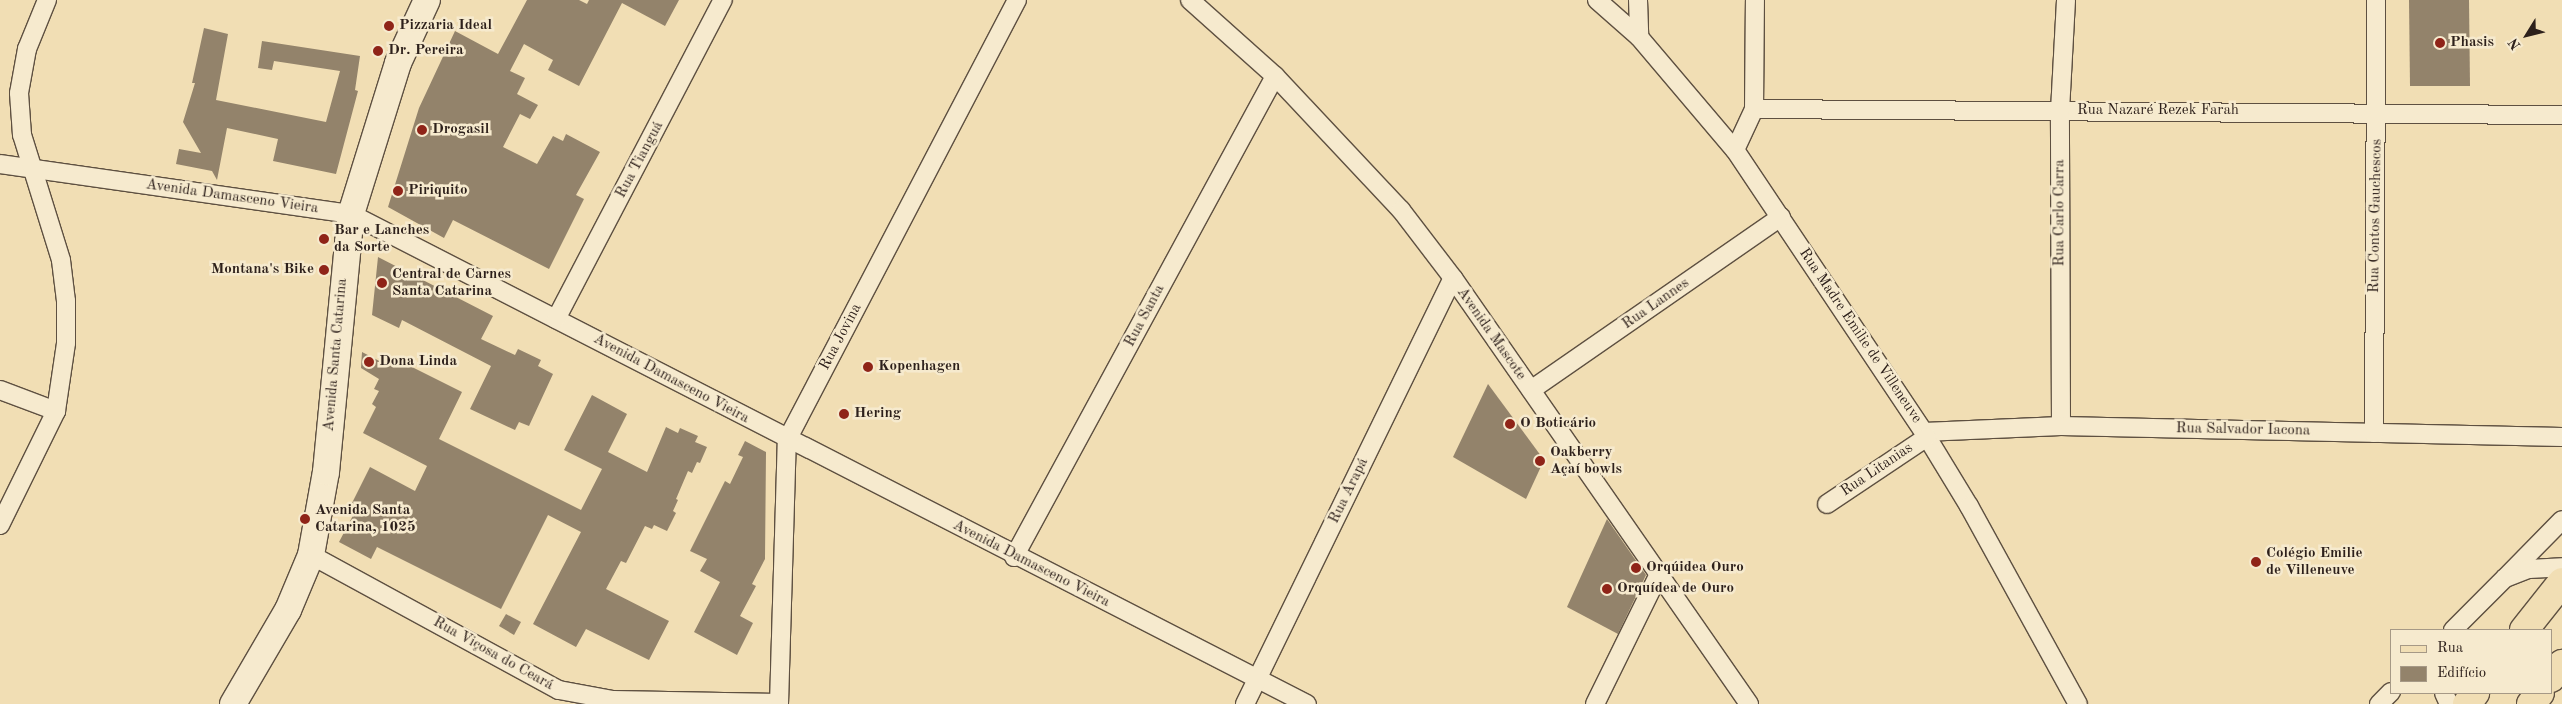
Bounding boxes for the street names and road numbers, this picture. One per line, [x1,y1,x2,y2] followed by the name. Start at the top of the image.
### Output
[2077,102,2239,120] street label: Rua Nazaré Rezek Farah
[612,119,668,201] street label: Rua Tianguá
[2366,139,2386,293] street label: Rua Contos Gauchescos
[2051,160,2069,266] street label: Rua Carlo Carra
[145,176,319,218] street label: Avenida Damasceno Vieira
[1795,245,1925,427] street label: Rua Madre Emilie de Villeneuve
[1619,274,1693,334] street label: Rua Lannes
[320,278,352,432] street label: Avenida Santa Catarina
[1121,282,1169,350] street label: Rua Santa
[1452,284,1530,384] street label: Avenida Mascote
[816,301,866,373] street label: Rua Jovina
[590,330,752,428] street label: Avenida Damasceno Vieira
[2176,420,2310,440] street label: Rua Salvador Iacona
[1837,439,1917,501] street label: Rua Litanias
[1325,455,1373,527] street label: Rua Arapá
[949,517,1113,611] street label: Avenida Damasceno Vieira
[430,613,556,695] street label: Rua Viçosa do Ceará

